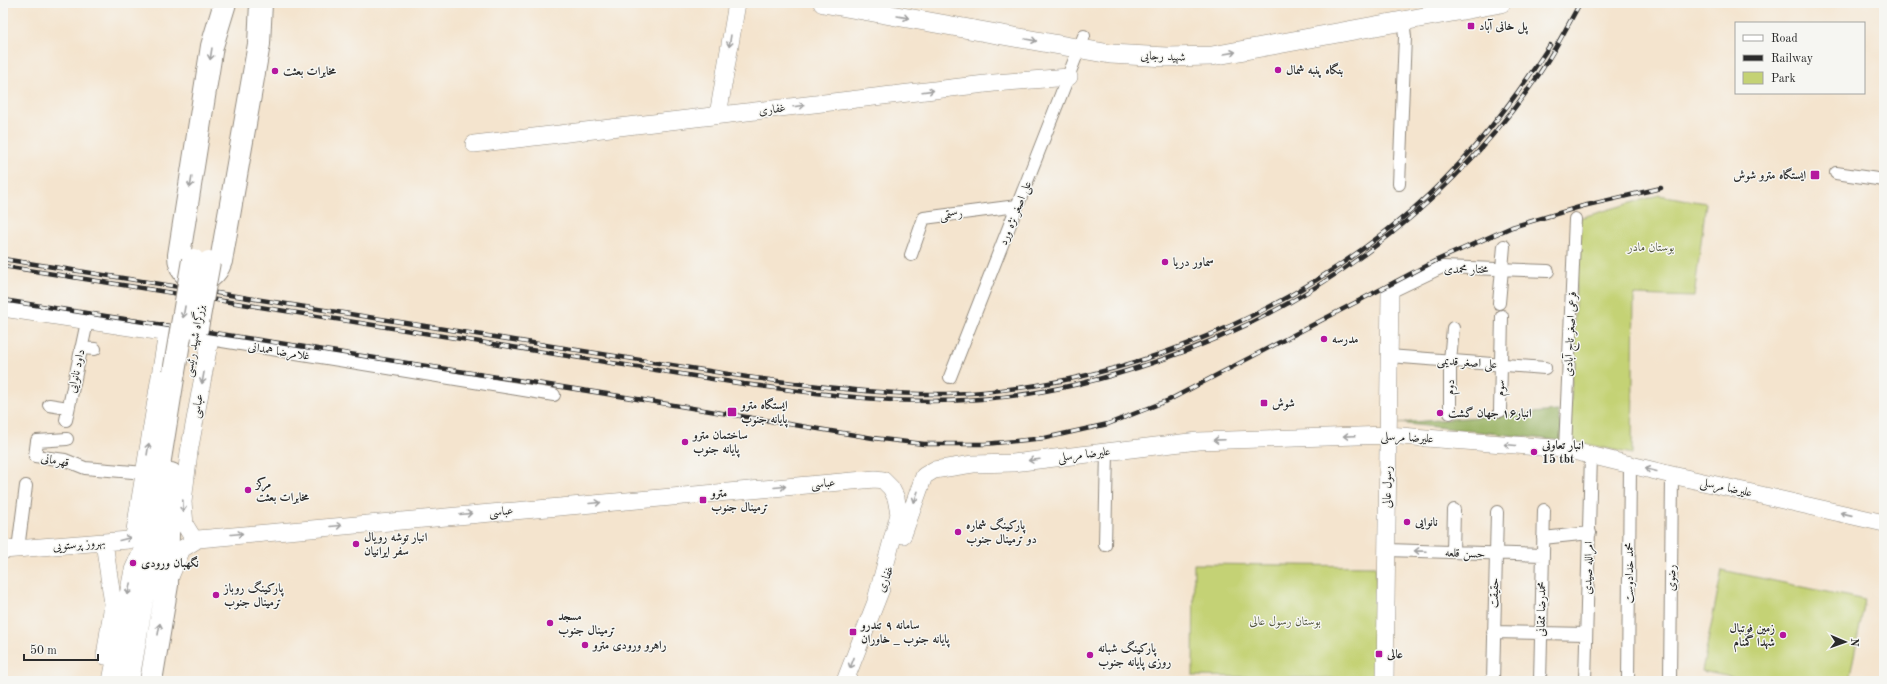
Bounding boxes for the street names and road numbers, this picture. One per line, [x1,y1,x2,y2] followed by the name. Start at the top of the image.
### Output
[1140,50,1186,65] street label: شهید رجایی
[758,102,787,118] street label: غفاری
[998,179,1036,248] street label: علی اصغر نژه ورد
[939,207,964,225] street label: رستمی
[1444,264,1489,276] street label: مختار محمدی
[1560,291,1583,377] street label: فرعی اصغر تاج آبادی
[180,304,209,379] street label: بزرگراه شهید رئیسی
[247,341,311,365] street label: غلامرضا همدانی
[66,348,88,394] street label: داود نانوایی
[1436,355,1498,373] street label: علی اصغر قدیمی
[1445,379,1461,395] street label: دوم
[1495,379,1511,397] street label: سوم
[190,393,208,420] street label: عباسی
[1380,431,1434,447] street label: علیرضا مرسلی
[1057,446,1112,466] street label: علیرضا مرسلی
[39,452,70,471] street label: قهرمانی
[1382,466,1395,508] street label: رسول عالی
[810,477,836,493] street label: عباسی
[1698,477,1753,501] street label: علیرضا مرسلی
[488,505,514,521] street label: عباسی
[52,537,106,554] street label: بهروز پرستویی
[1582,541,1598,595] street label: امرالله صیدی
[1624,543,1637,603] street label: محمد خدادوست
[1445,547,1485,563] street label: حسن قلعه
[875,564,897,594] street label: غفاری
[1666,564,1679,591] street label: رضوی
[1488,577,1502,608] street label: حقیقت
[1536,581,1548,637] street label: محمدرضا ممقانی

